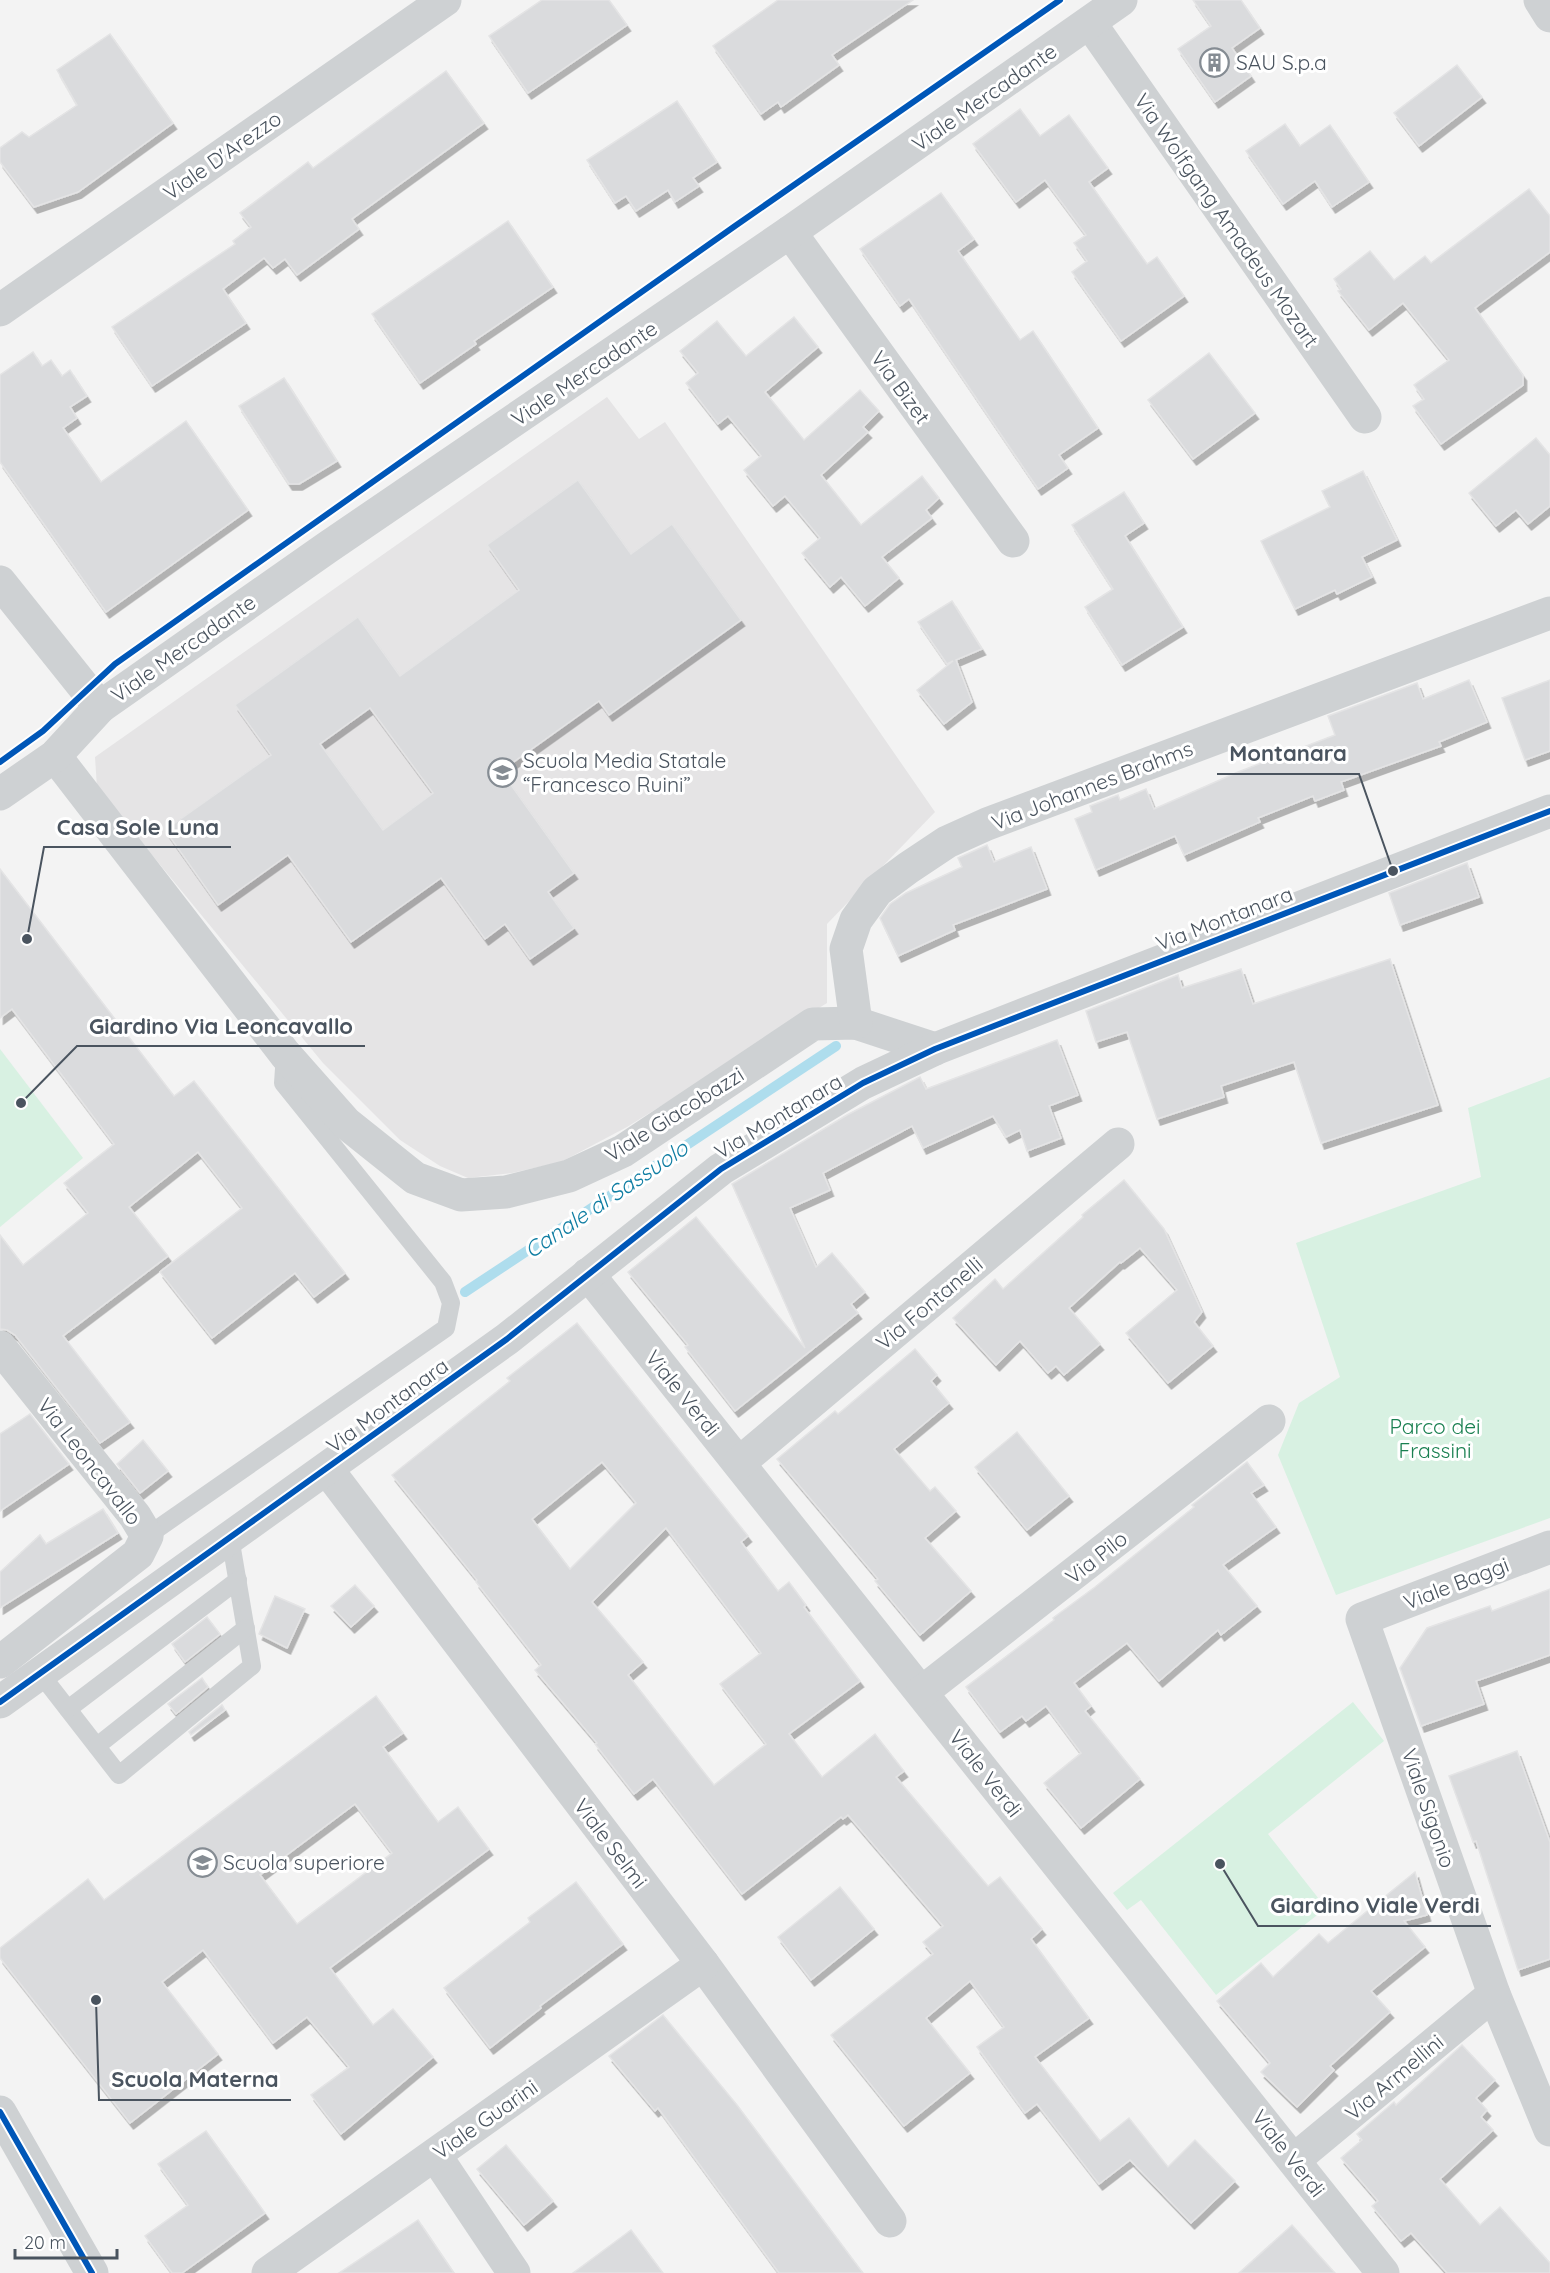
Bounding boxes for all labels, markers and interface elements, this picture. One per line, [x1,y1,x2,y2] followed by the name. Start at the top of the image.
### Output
[907,37,1061,157] street label: Viale Mercadante
[1199,46,1231,78] building icon: SAU S.p.a
[1236,49,1327,75] place label: SAU S.p.a
[1129,88,1325,352] street label: Via Wolfgang Amadeus Mozart
[158,105,286,205] street label: Viale D'Arezzo
[506,315,662,431] street label: Viale Mercadante
[866,345,936,429] street label: Via Bizet
[106,588,260,708] street label: Viale Mercadante
[1217,734,1359,774] callout: Montanara
[988,735,1196,835] street label: Via Johannes Brahms
[1229,739,1347,767] text: Montanara
[523,747,727,797] place label: Scuola Media Statale “Francesco Ruini”
[486,756,518,788] school or university icon: Scuola Media Statale “Francesco Ruini”
[44,807,231,847] callout: Casa Sole Luna
[57,813,219,841] text: Casa Sole Luna
[1152,880,1296,956] street label: Via Montanara
[77,1006,365,1046] callout: Giardino Via Leoncavallo
[89,1012,353,1040] text: Giardino Via Leoncavallo
[600,1061,748,1167] street label: Viale Giacobazzi
[709,1068,847,1164] street label: Via Montanara
[519,1133,695,1264] water label: Canale di Sassuolo
[870,1251,988,1355] street label: Via Fontanelli
[640,1345,726,1441] street label: Viale Verdi
[321,1352,453,1458] street label: Via Montanara
[32,1392,148,1530] street label: Via Leoncavallo
[1389,1413,1481,1463] park label: Parco dei Frassini
[1060,1525,1132,1589] street label: Via Pilo
[1400,1551,1512,1615] street label: Viale Baggi
[944,1724,1028,1822] street label: Viale Verdi
[1396,1745,1462,1871] street label: Viale Sigonio
[569,1793,653,1893] street label: Viale Selmi
[186,1846,218,1878] school or university icon: Scuola superiore
[223,1849,385,1875] place label: Scuola superiore
[1258,1886,1491,1926] callout: Giardino Viale Verdi
[1270,1891,1480,1919] text: Giardino Viale Verdi
[1340,2028,1448,2126] street label: Via Armellini
[99,2060,291,2100] callout: Scuola Materna
[111,2065,279,2093] text: Scuola Materna
[428,2073,542,2165] street label: Viale Guarini
[1247,2104,1331,2202] street label: Viale Verdi
[15,2222,117,2260] scale bar
[24,2231,66,2254] text: 20 m

